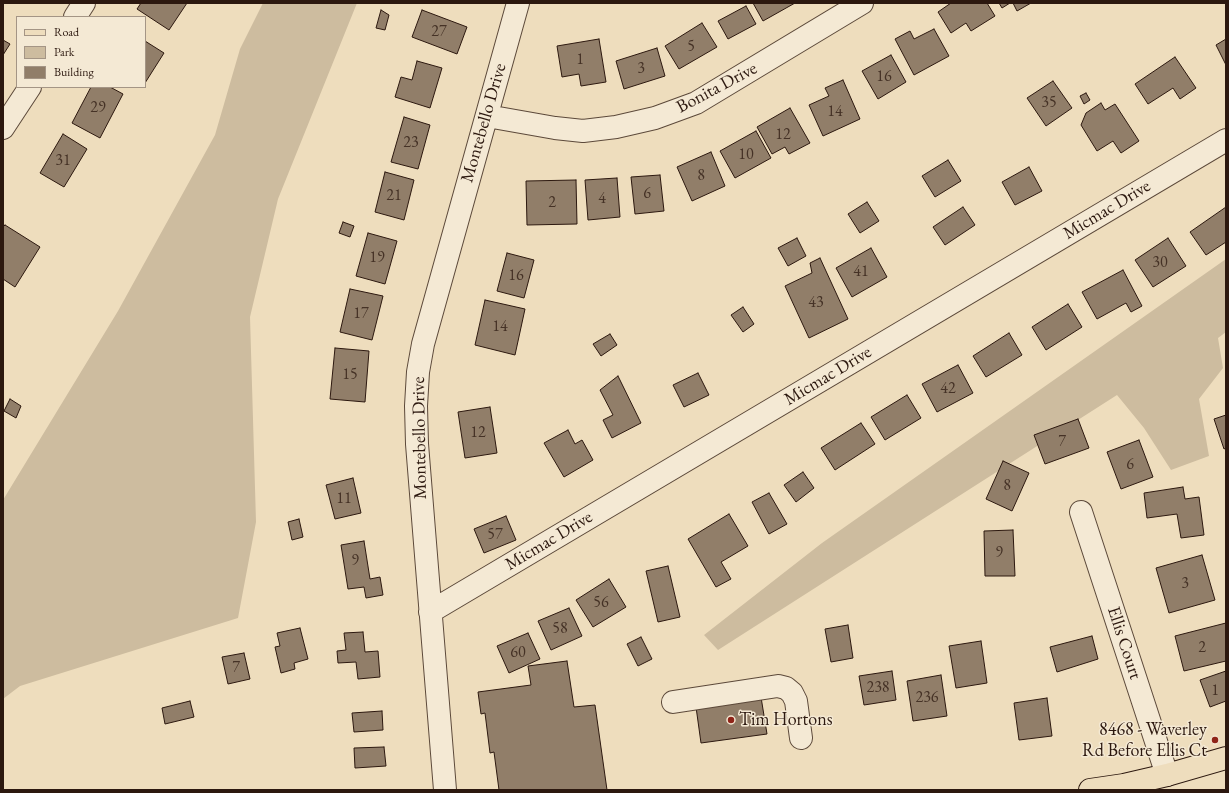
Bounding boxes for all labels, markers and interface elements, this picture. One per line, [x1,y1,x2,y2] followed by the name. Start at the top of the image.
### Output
[16,16,146,88] legend
[431,22,447,42] house number: 27
[54,24,79,40] text: Road
[687,37,695,57] house number: 5
[54,44,74,60] text: Park
[576,50,584,70] house number: 1
[673,58,761,118] street label: Bonita Drive
[637,59,645,79] house number: 3
[457,61,511,185] street label: Montebello Drive
[54,64,94,80] text: Building
[876,67,892,87] house number: 16
[1041,93,1057,113] house number: 35
[90,98,106,118] house number: 29
[827,102,843,122] house number: 14
[775,125,791,145] house number: 12
[403,133,419,153] house number: 23
[738,145,754,165] house number: 10
[55,151,71,171] house number: 31
[697,166,705,186] house number: 8
[1059,175,1155,245] street label: Micmac Drive
[643,184,651,204] house number: 6
[386,186,402,206] house number: 21
[598,189,606,209] house number: 4
[548,193,556,213] house number: 2
[369,248,385,268] house number: 19
[1152,253,1168,273] house number: 30
[853,262,869,282] house number: 41
[508,266,524,286] house number: 16
[808,293,824,313] house number: 43
[353,304,369,324] house number: 17
[492,317,508,337] house number: 14
[780,341,876,411] street label: Micmac Drive
[342,365,358,385] house number: 15
[408,376,432,500] street label: Montebello Drive
[940,379,956,399] house number: 42
[470,423,486,443] house number: 12
[1058,432,1066,452] house number: 7
[1126,455,1134,475] house number: 6
[1003,476,1011,496] house number: 8
[336,489,352,509] house number: 11
[501,506,597,576] street label: Micmac Drive
[487,525,503,545] house number: 57
[995,543,1003,563] house number: 9
[351,551,359,571] house number: 9
[1181,574,1189,594] house number: 3
[593,593,609,613] house number: 56
[1102,604,1146,682] street label: Ellis Court
[552,619,568,639] house number: 58
[1198,638,1206,658] house number: 2
[510,643,526,663] house number: 60
[232,658,240,678] house number: 7
[866,678,890,698] house number: 238
[1211,681,1219,701] house number: 1
[915,688,939,708] house number: 236
[739,709,832,731] place label: Tim Hortons
[726,715,736,725] marker: Tim Hortons
[1082,719,1207,762] place label: 8468 - Waverley Rd Before Ellis Ct
[1210,735,1220,745] marker: 8468 - Waverley Rd Before Ellis Ct

